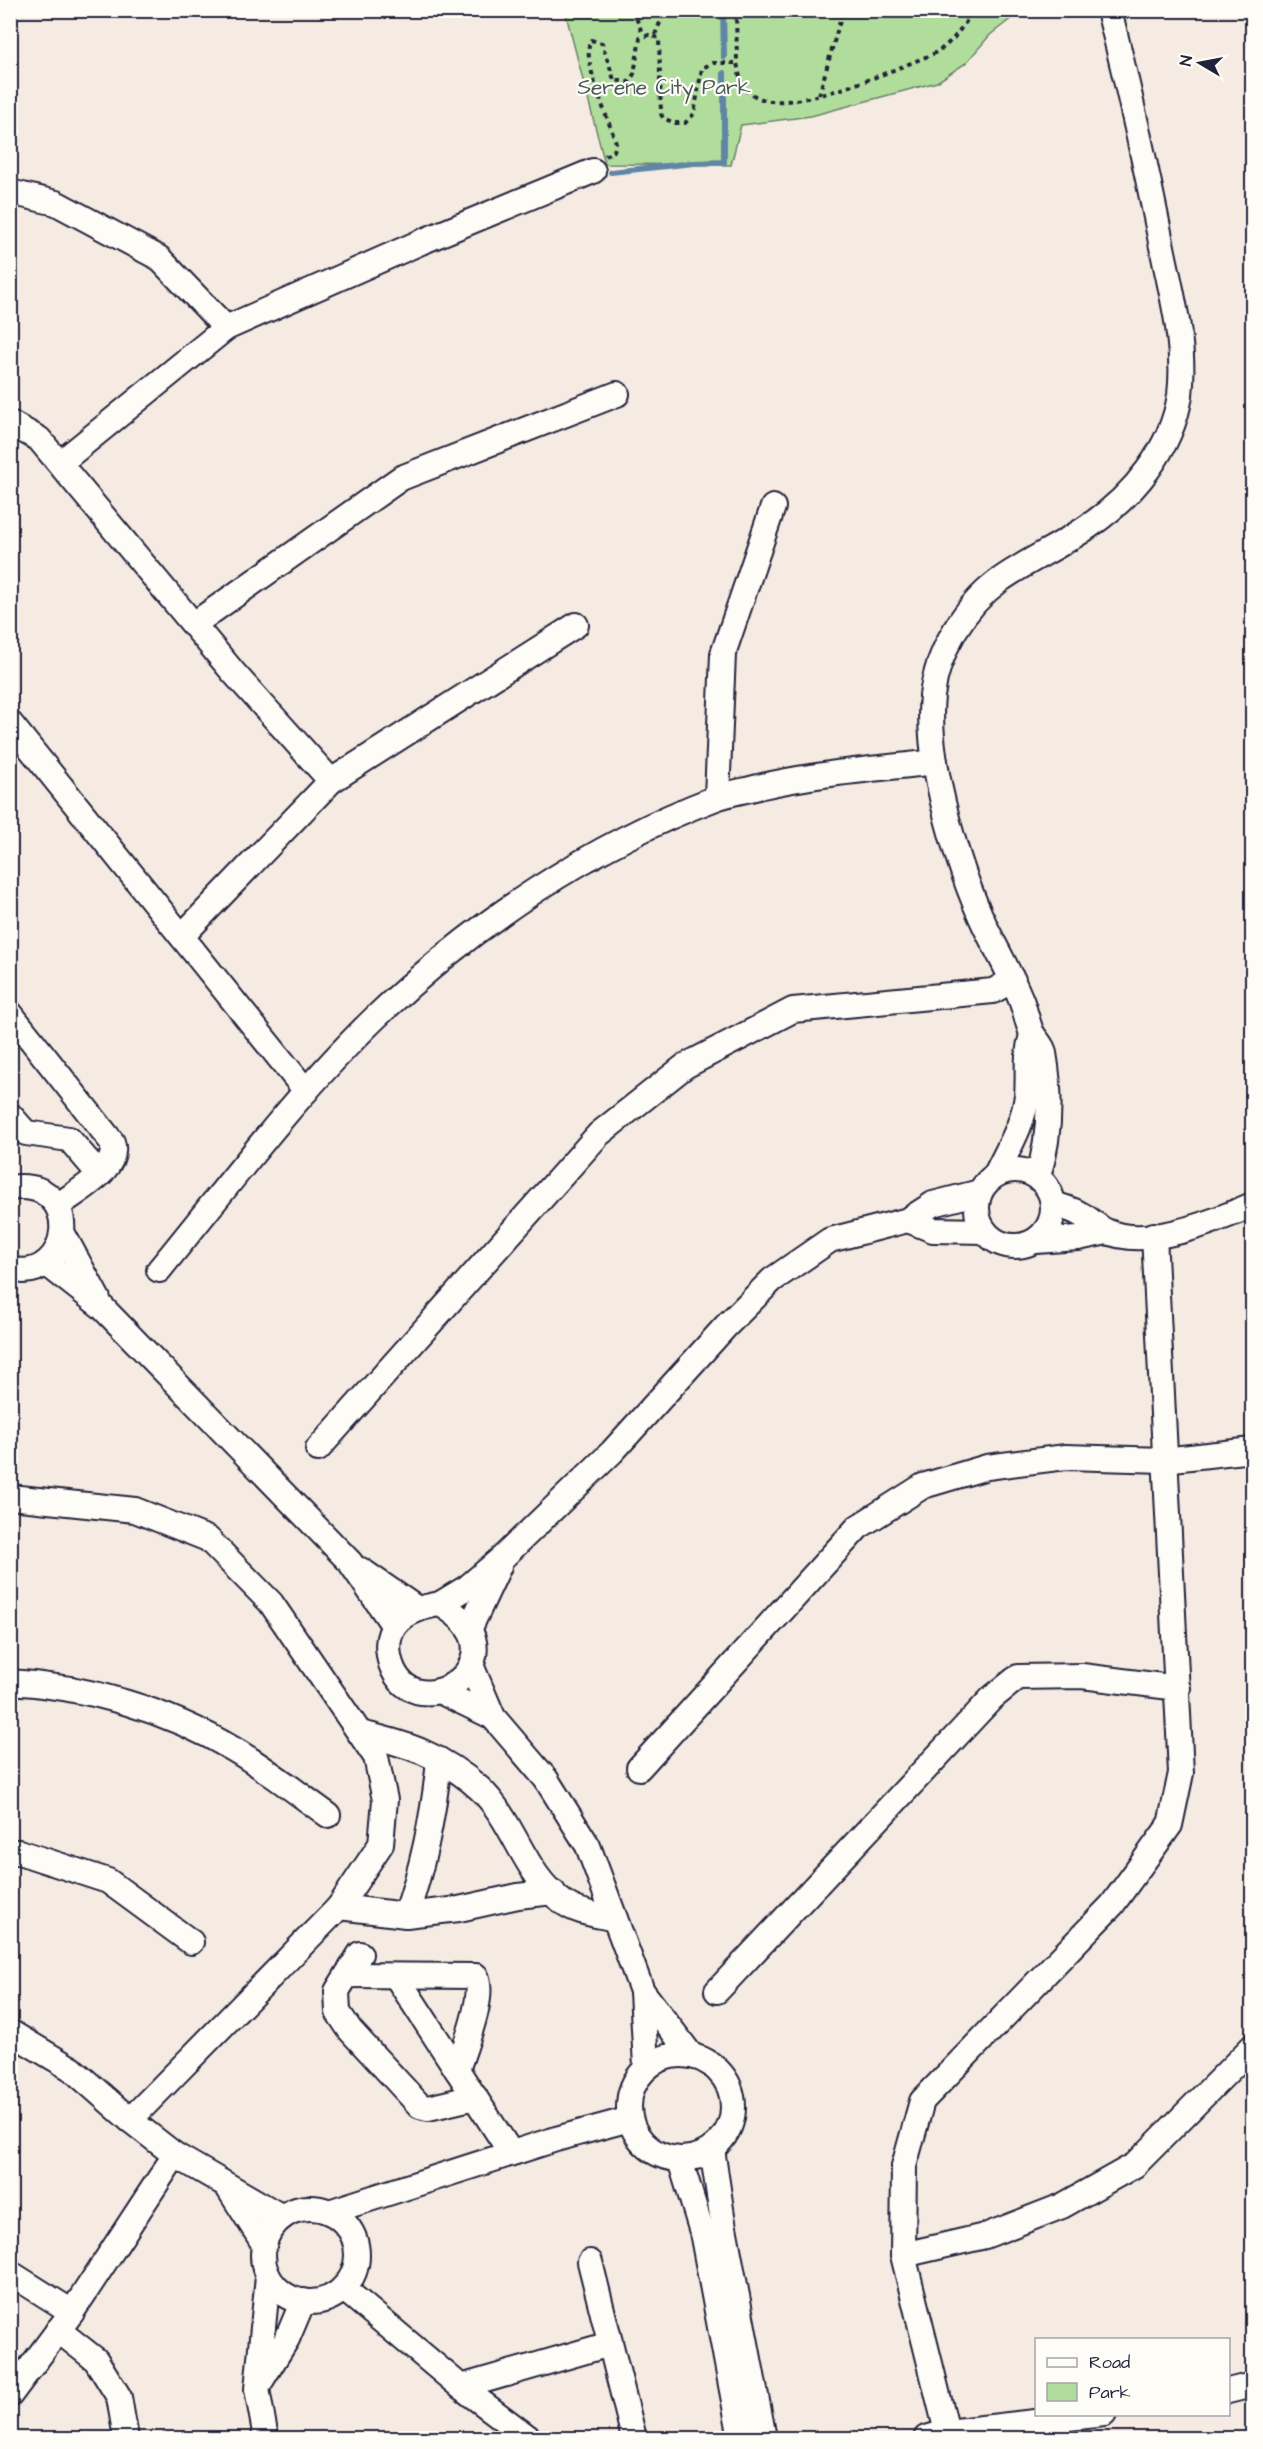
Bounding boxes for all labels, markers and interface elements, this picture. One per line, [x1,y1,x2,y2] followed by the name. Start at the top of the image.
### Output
[1170,33,1230,93] north arrow
[1175,54,1198,67] text: N
[577,73,751,104] park label: Serene City Park
[1035,2338,1230,2416] legend
[1089,2350,1130,2375] text: Road
[1089,2380,1131,2405] text: Park

